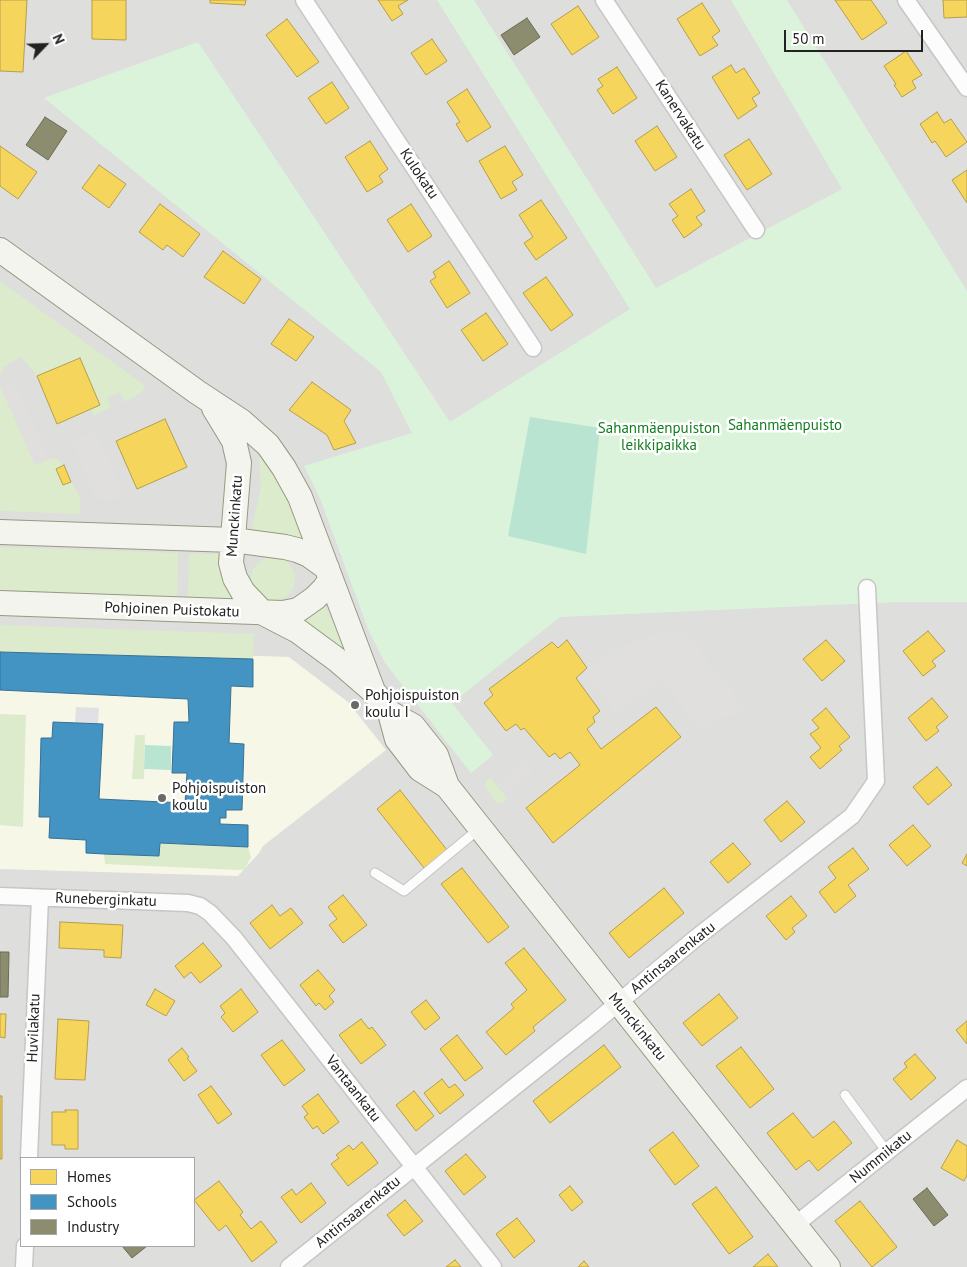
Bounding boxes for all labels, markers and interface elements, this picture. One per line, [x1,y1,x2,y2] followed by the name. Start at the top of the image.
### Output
[20,20,70,70] north arrow
[787,20,926,52] scale bar
[792,29,825,48] text: 50 m
[49,31,69,47] text: N
[651,77,709,153] street label: Kanervakatu
[396,145,442,203] street label: Kulokatu
[728,417,842,435] park label: Sahanmäenpuisto
[598,420,720,455] park label: Sahanmäenpuiston leikkipaikka
[223,474,247,558] street label: Munckinkatu
[104,599,240,621] street label: Pohjoinen Puistokatu
[365,687,459,722] place label: Pohjoispuiston koulu I
[349,699,361,711] marker: Pohjoispuiston koulu I
[172,780,266,815] place label: Pohjoispuiston koulu
[156,792,168,804] marker: Pohjoispuiston koulu
[55,889,157,911] street label: Runeberginkatu
[627,918,719,998] street label: Antinsaarenkatu
[604,989,670,1065] street label: Munckinkatu
[24,993,44,1063] street label: Huvilakatu
[321,1052,385,1126] street label: Vantaankatu
[846,1127,916,1187] street label: Nummikatu
[20,1157,195,1247] legend
[67,1167,111,1186] text: Homes
[312,1172,404,1252] street label: Antinsaarenkatu
[67,1192,117,1211] text: Schools
[67,1217,119,1236] text: Industry

